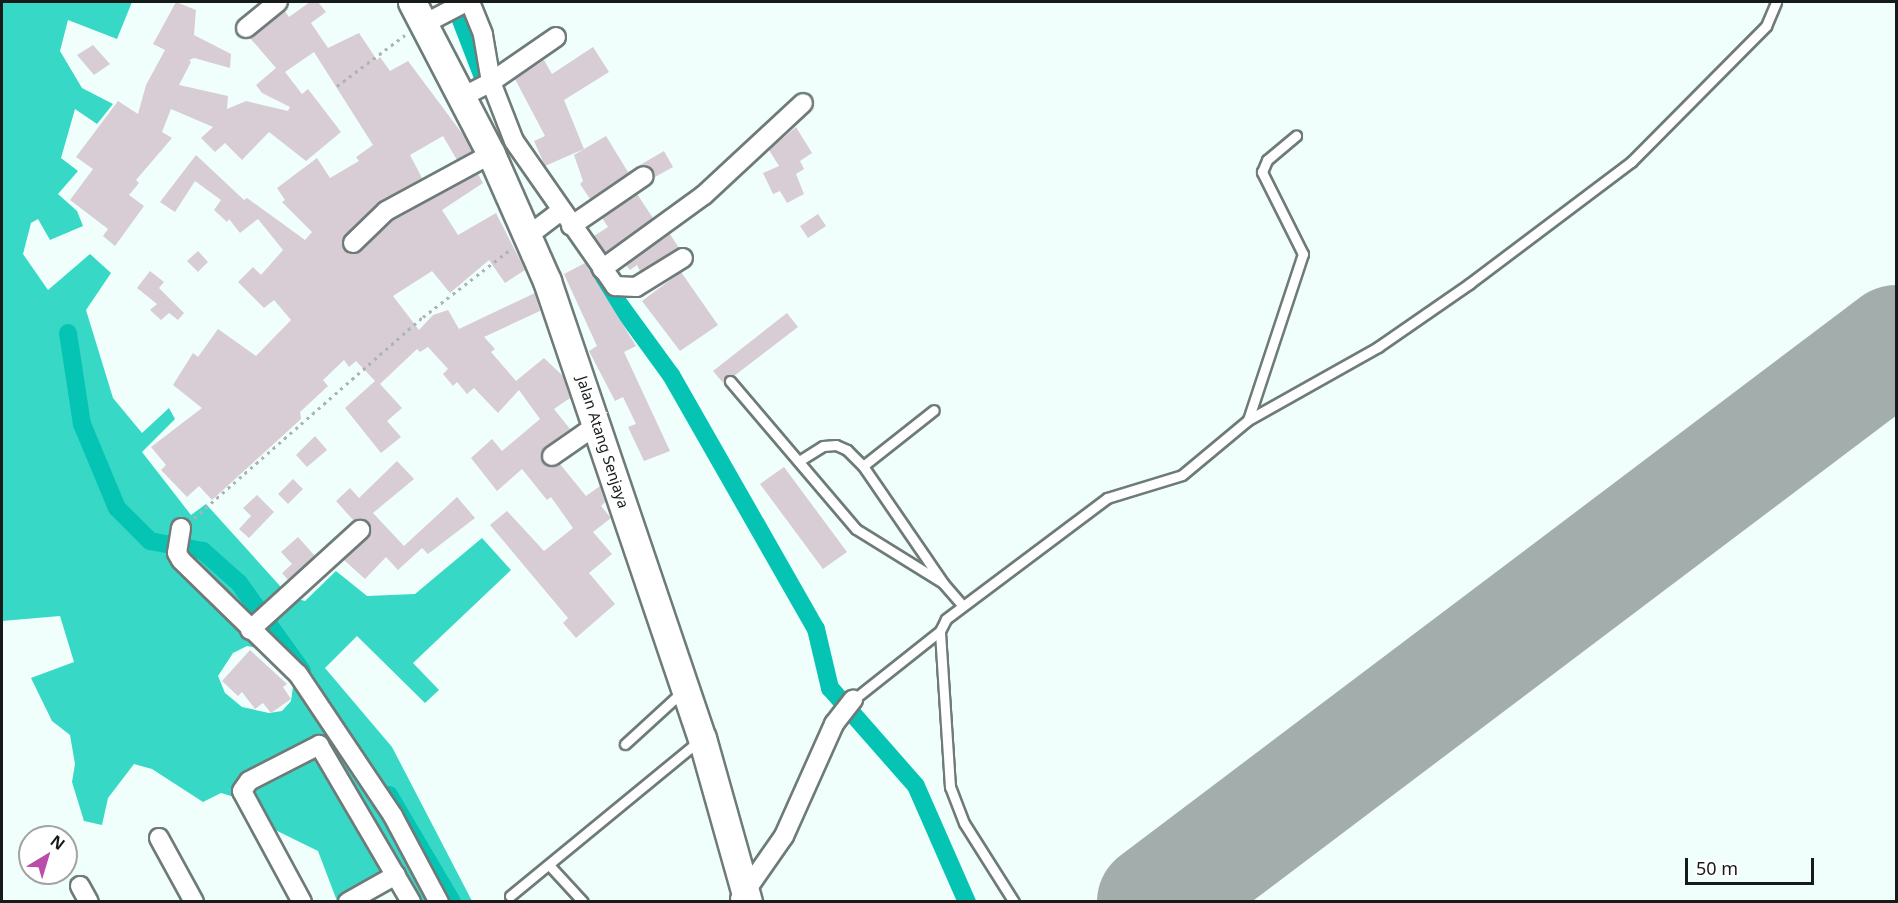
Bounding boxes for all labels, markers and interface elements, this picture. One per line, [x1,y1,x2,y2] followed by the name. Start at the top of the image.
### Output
[573,374,633,510] street label: Jalan Atang Senjaya
[18,825,78,885] north arrow
[46,830,70,855] text: N
[1688,846,1817,884] scale bar
[1696,856,1738,880] text: 50 m

